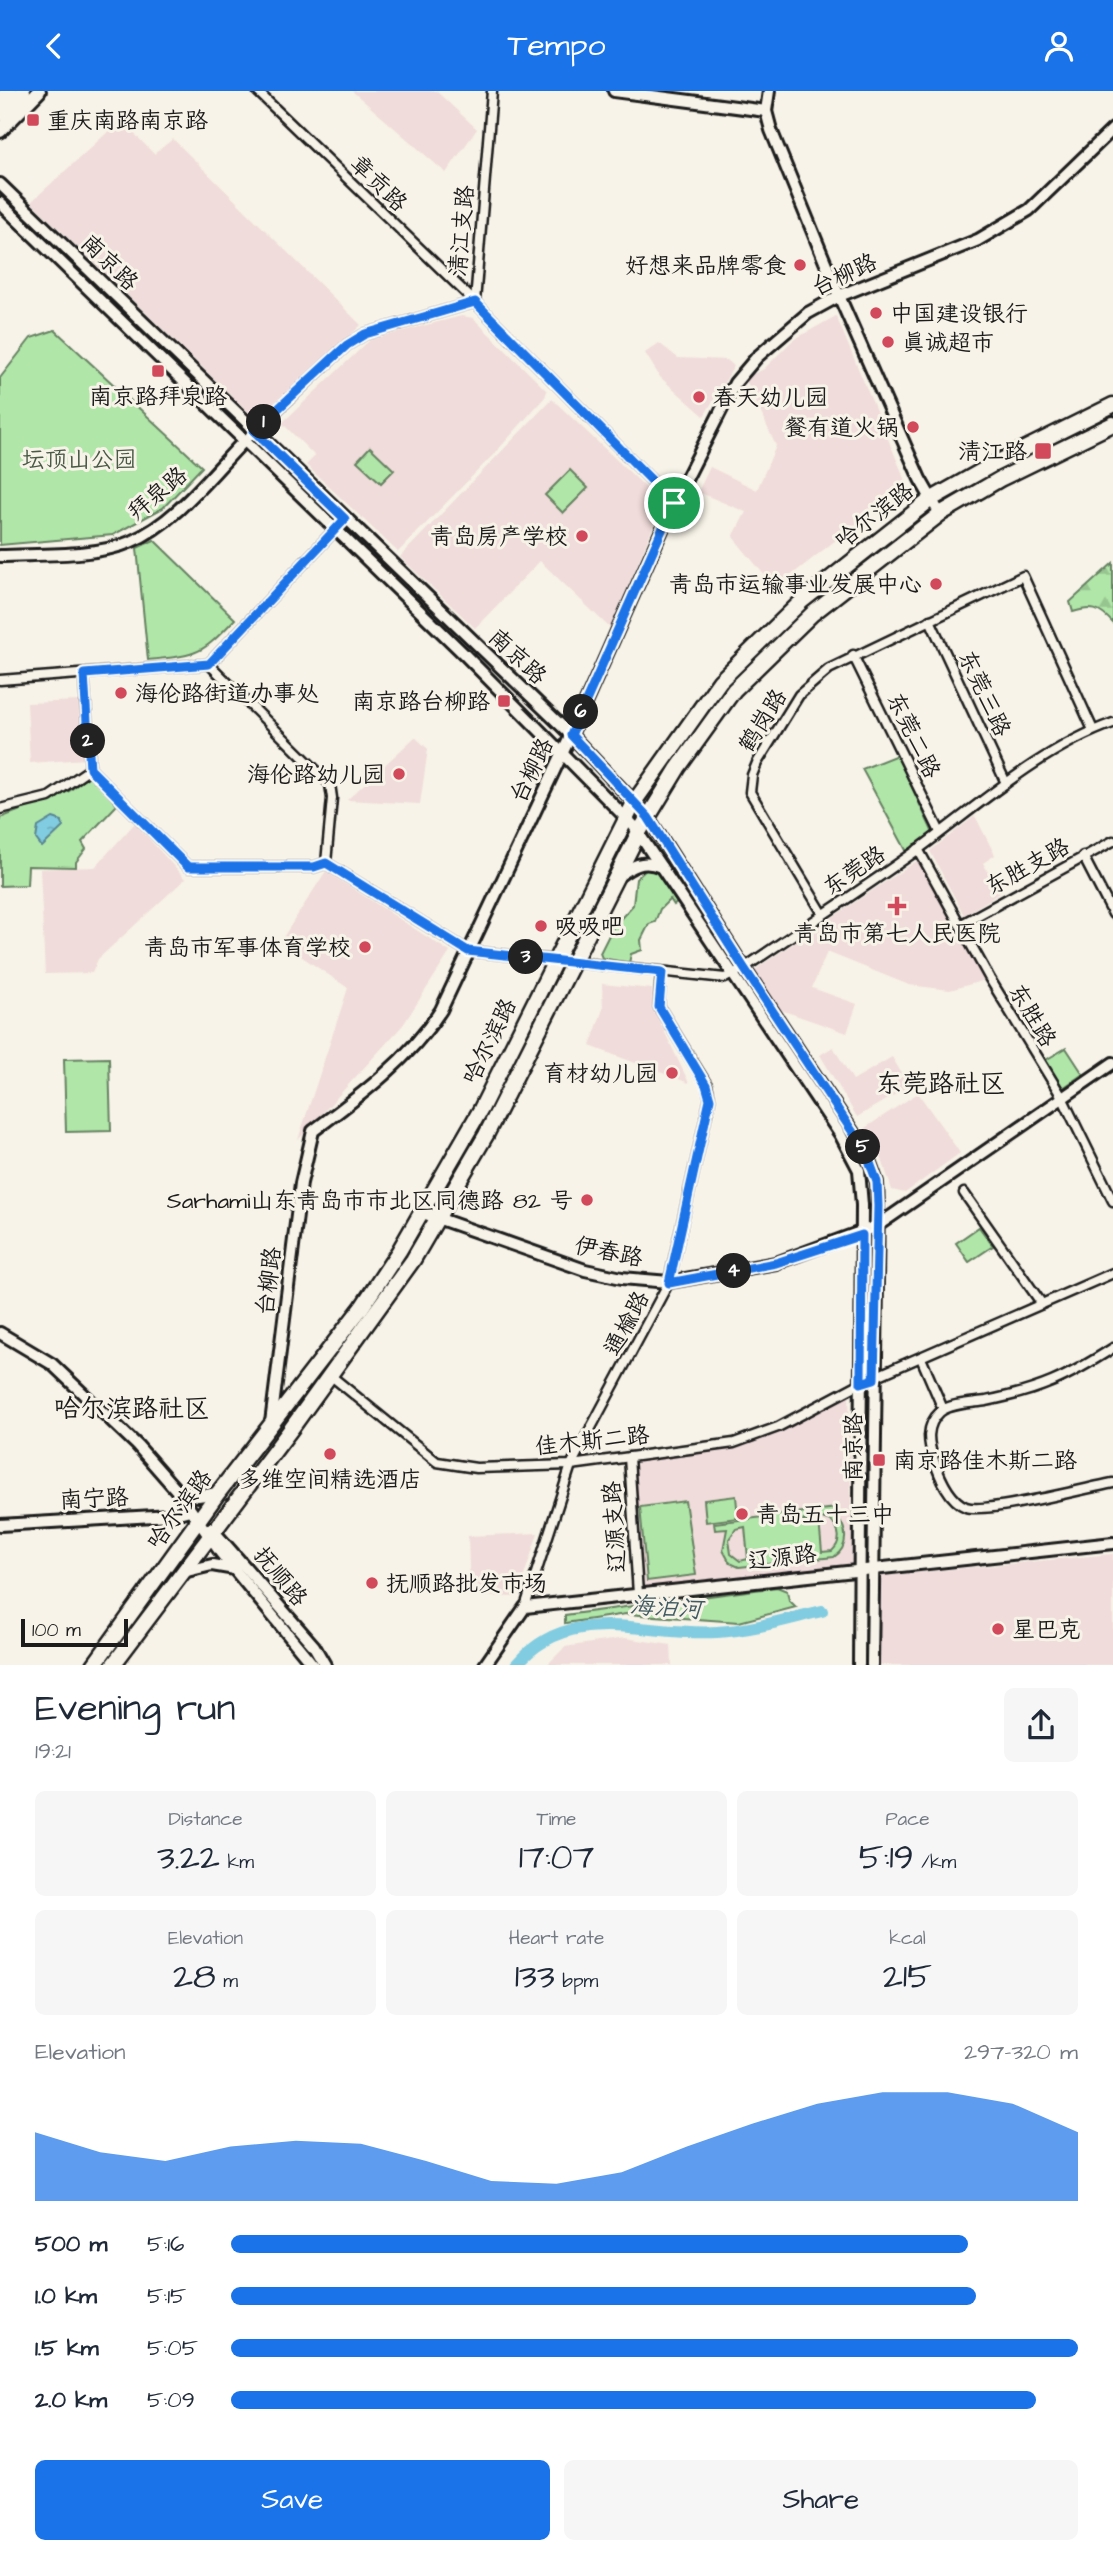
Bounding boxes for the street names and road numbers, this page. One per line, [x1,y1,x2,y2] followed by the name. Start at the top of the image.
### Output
[342,148,414,219] street label: 章贡路
[442,184,482,278] street label: 清江支路
[73,227,145,298] street label: 南京路
[806,246,882,304] street label: 台柳路
[121,459,194,528] street label: 拜泉路
[829,475,921,557] street label: 哈尔滨路
[481,622,553,692] street label: 南京路
[950,645,1018,742] street label: 东莞三路
[731,683,795,758] street label: 鹤岗路
[879,687,948,784] street label: 东莞二路
[502,732,561,808] street label: 台柳路
[979,831,1075,903] street label: 东胜支路
[817,838,892,903] street label: 东莞路
[1001,978,1064,1053] street label: 东胜路
[455,993,524,1090] street label: 哈尔滨路
[572,1229,646,1275] street label: 伊春路
[249,1245,289,1317] street label: 台柳路
[597,1285,657,1361] street label: 通榆路
[838,1413,870,1482] street label: 南京路
[533,1419,651,1463] street label: 佳木斯二路
[140,1463,220,1556] street label: 哈尔滨路
[596,1480,634,1574] street label: 辽源支路
[59,1481,129,1517] street label: 南宁路
[746,1538,818,1578] street label: 辽源路
[246,1540,315,1613] street label: 抚顺路

